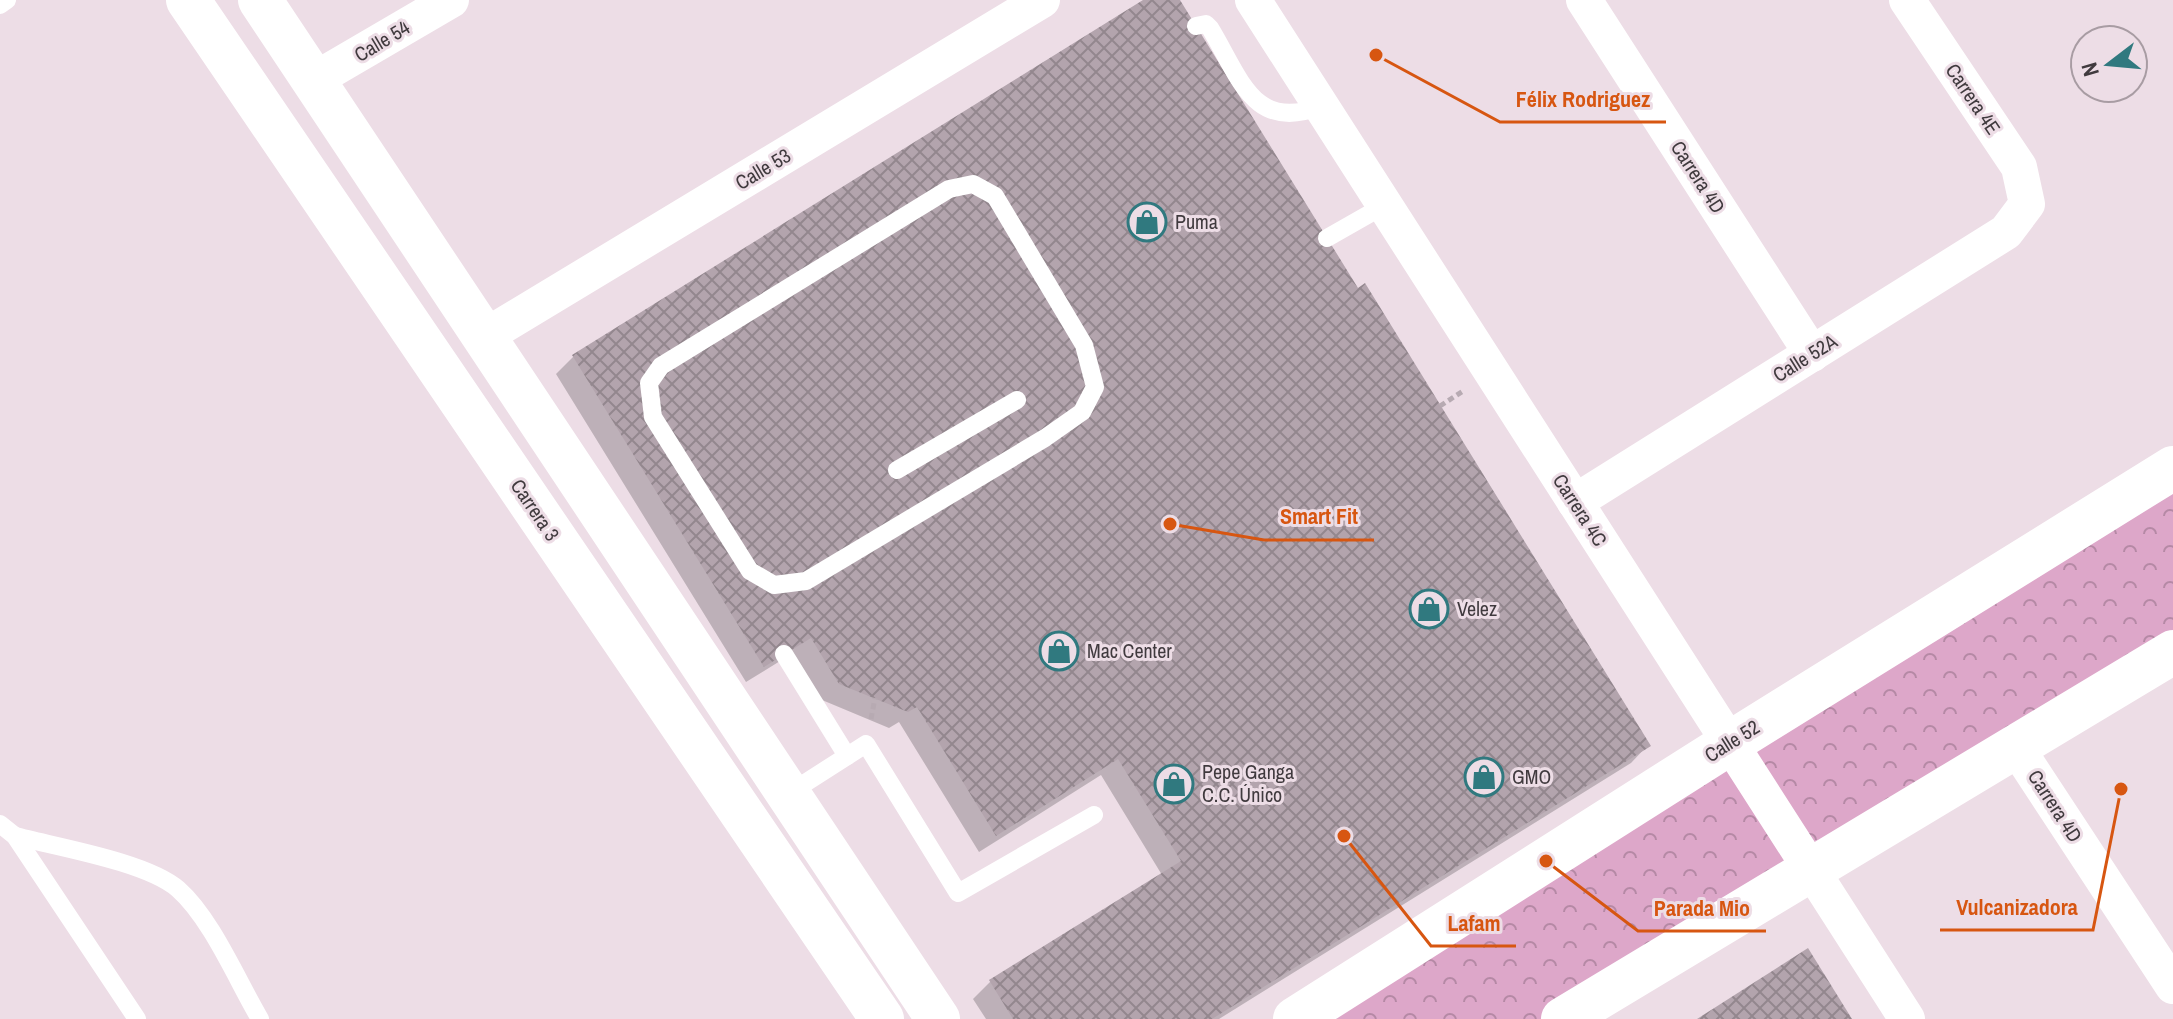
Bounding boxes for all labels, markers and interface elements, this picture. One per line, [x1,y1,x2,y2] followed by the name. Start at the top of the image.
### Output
[349,14,414,68] street label: Calle 54
[2069,24,2149,104] north arrow
[1940,58,2007,140] street label: Carrera 4E
[2074,59,2106,80] text: N
[1500,76,1666,122] callout: Félix Rodriguez
[1516,84,1650,114] text: Félix Rodriguez
[1665,135,1732,218] street label: Carrera 4D
[730,142,795,196] street label: Calle 53
[1126,201,1168,243] shop icon: Puma
[1175,208,1218,235] place label: Puma
[1767,327,1842,388] street label: Calle 52A
[1547,468,1614,551] street label: Carrera 4C
[505,473,566,546] street label: Carrera 3
[1264,494,1374,540] callout: Smart Fit
[1280,501,1358,531] text: Smart Fit
[1408,588,1450,630] shop icon: Velez
[1457,595,1497,622] place label: Velez
[1038,630,1080,672] shop icon: Mac Center
[1087,637,1172,664] place label: Mac Center
[1699,713,1764,768] street label: Calle 52
[1463,756,1505,798] shop icon: GMO
[1202,758,1294,808] place label: Pepe Ganga C.C. Único
[1153,763,1195,805] shop icon: Pepe Ganga C.C. Único
[1512,763,1551,790] place label: GMO
[2022,764,2089,847] street label: Carrera 4D
[1940,884,2093,930] callout: Vulcanizadora
[1638,885,1766,931] callout: Parada Mio
[1956,892,2078,922] text: Vulcanizadora
[1654,893,1750,923] text: Parada Mio
[1431,900,1516,946] callout: Lafam
[1447,908,1501,938] text: Lafam

